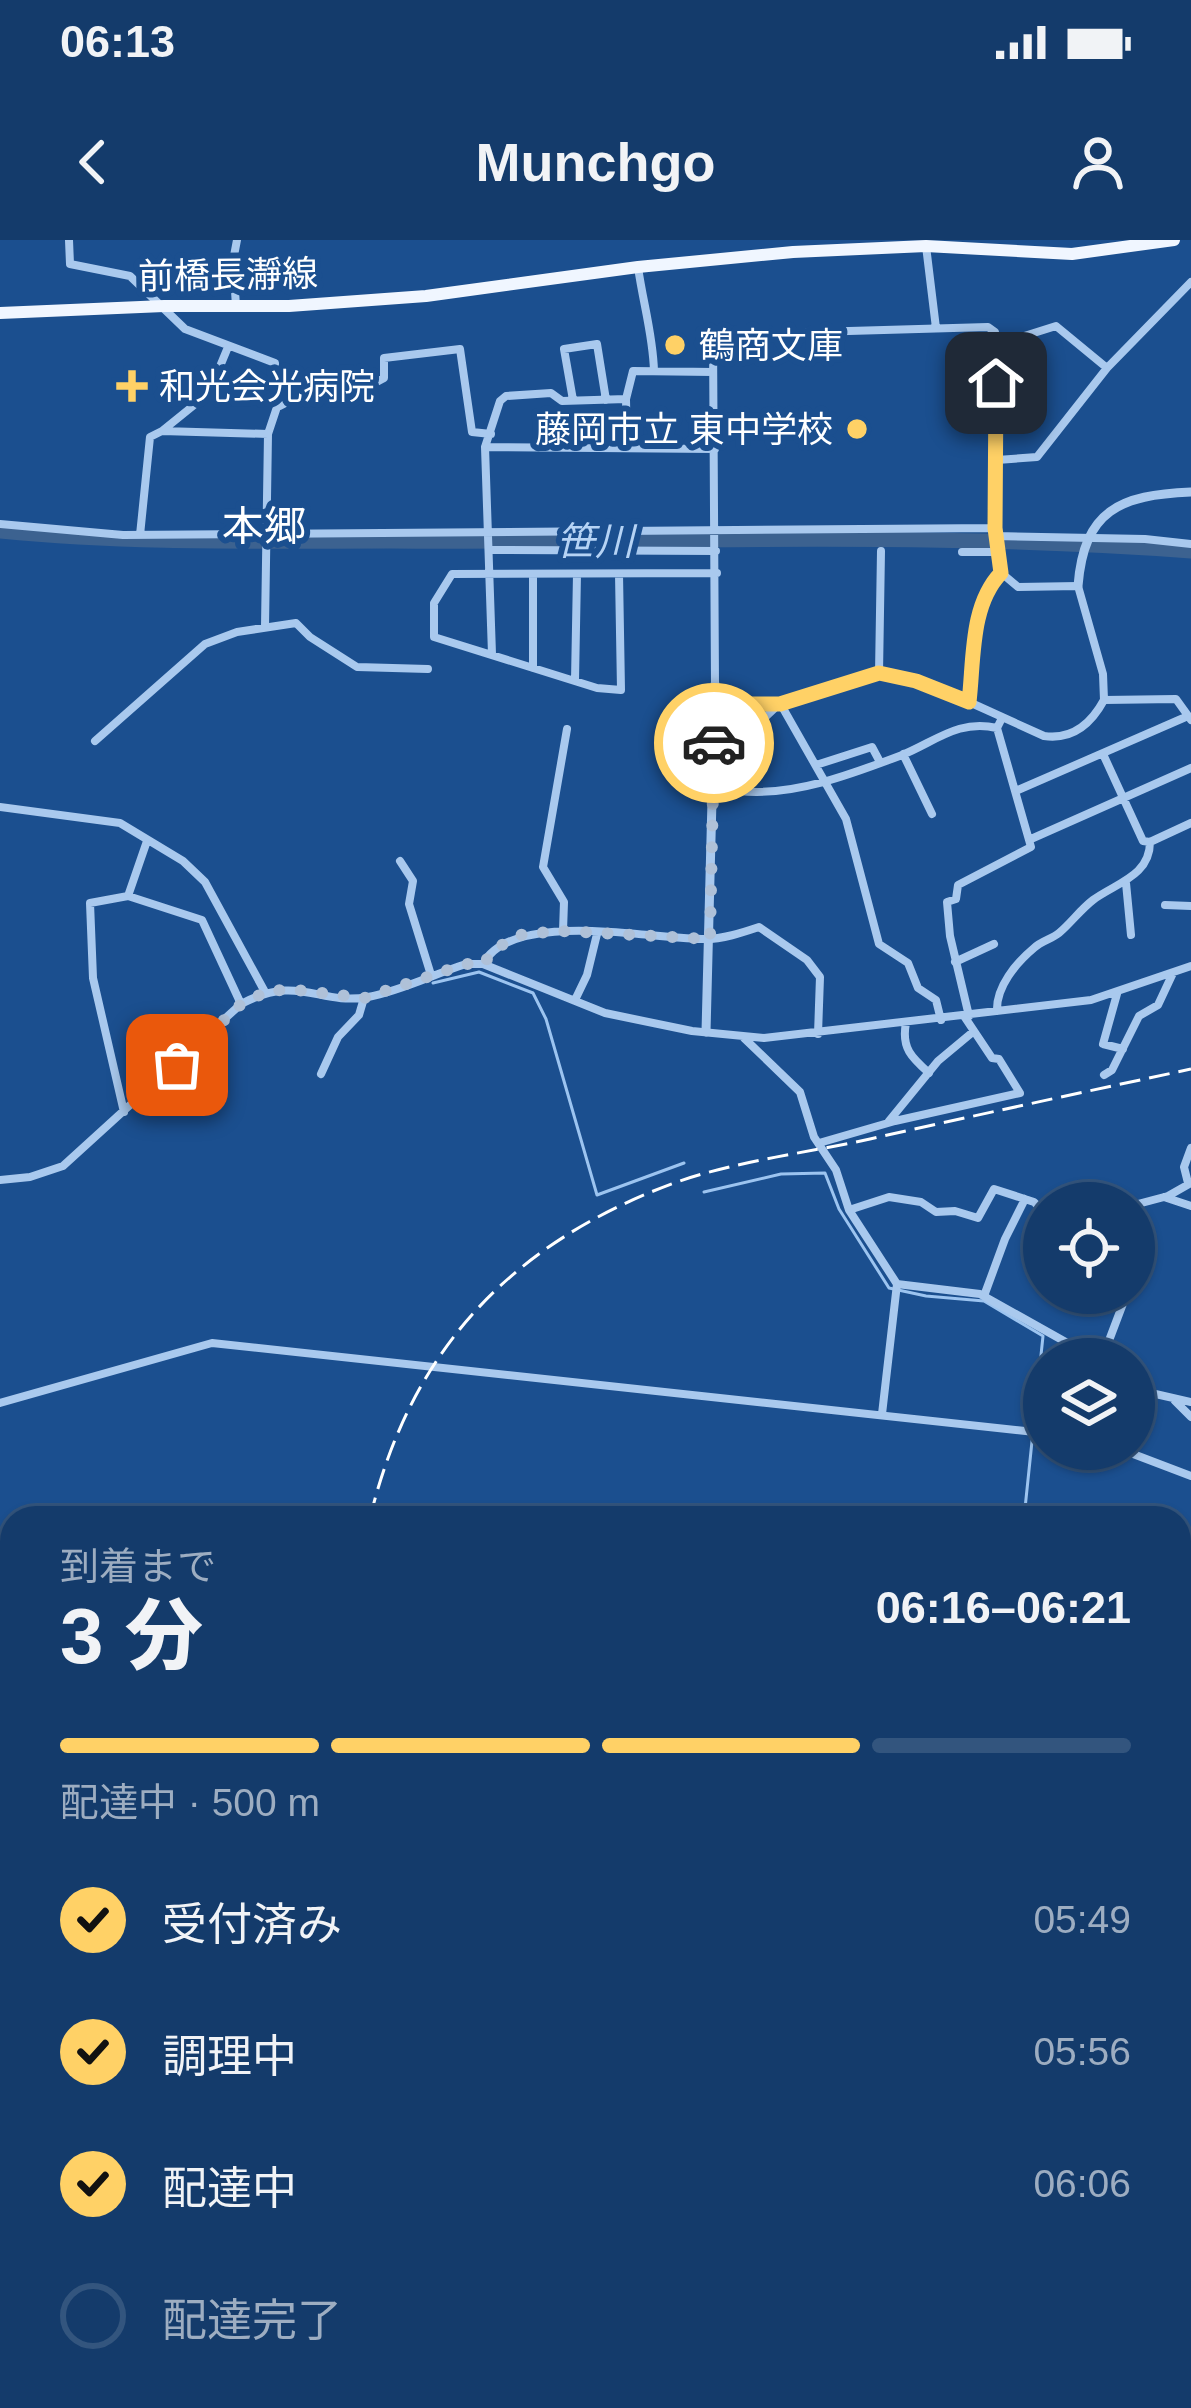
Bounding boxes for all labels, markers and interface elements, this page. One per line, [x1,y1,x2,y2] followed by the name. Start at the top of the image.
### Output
[60,16,175,67] text: 06:13
[60,129,126,195] icon: back
[1065,129,1131,195] icon: person
[476,132,715,192] text: Munchgo
[138,253,318,297] street label: 前橋長瀞線
[699,325,843,366] place label: 鶴商文庫
[662,332,688,358] marker: 鶴商文庫
[945,332,1047,434] pin
[963,350,1029,416] icon: home
[159,366,375,407] place label: 和光会光病院
[116,370,148,402] marker: 和光会光病院
[535,409,833,450] place label: 藤岡市立 東中学校
[844,416,870,442] marker: 藤岡市立 東中学校
[222,503,306,550] district label: 本郷
[556,520,638,563] water label: 笹川
[654,683,774,803] courier
[681,710,747,776] icon: car
[126,1014,228,1116] pin
[144,1032,210,1098] icon: bag
[1023,1182,1155,1470] map controls
[1023,1182,1155,1314] button: locate
[1023,1338,1155,1470] button: layers
[60,1545,216,1588] text: 到着まで
[876,1582,1131,1633] text: 06:16–06:21
[60,1592,203,1680] text: 3 分
[60,1781,320,1824] text: 配達中 · 500 m
[60,1887,126,1953] icon: check
[1033,1898,1131,1941] text: 05:49
[162,1899,342,1950] text: 受付済み
[60,2019,126,2085] icon: check
[1033,2030,1131,2073] text: 05:56
[162,2031,297,2082] text: 調理中
[60,2151,126,2217] icon: check
[1033,2162,1131,2205] text: 06:06
[162,2163,297,2214] text: 配達中
[162,2295,342,2346] text: 配達完了

